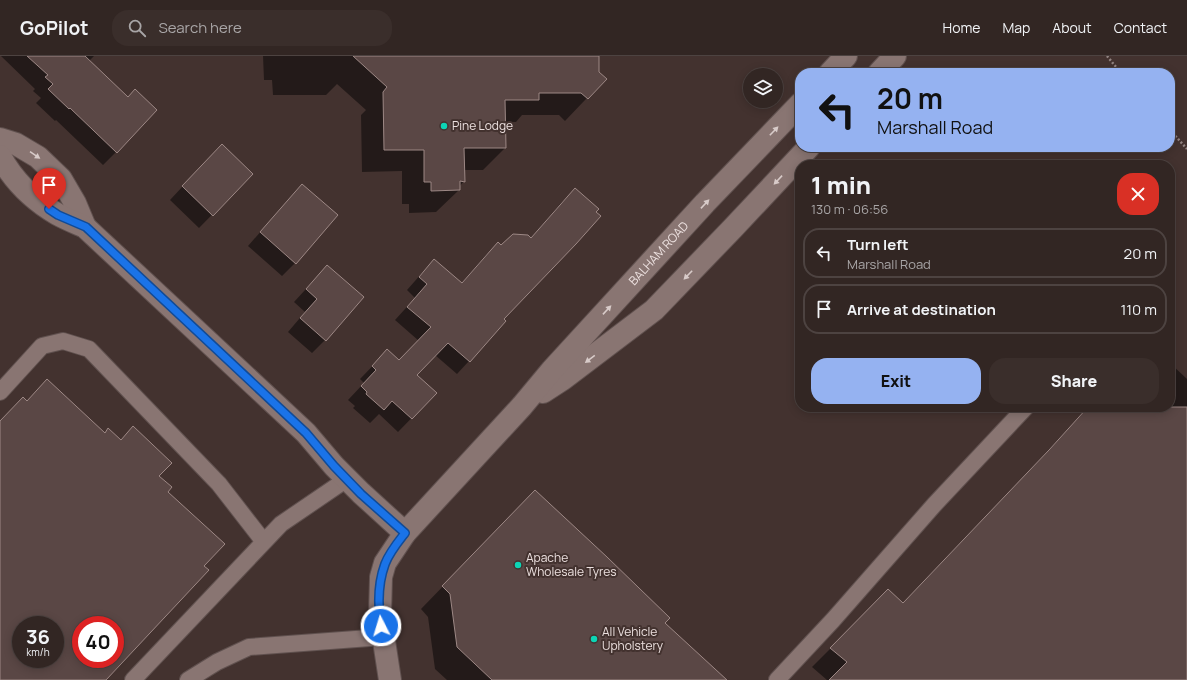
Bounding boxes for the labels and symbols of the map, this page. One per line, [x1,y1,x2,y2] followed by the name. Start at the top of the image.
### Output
[452,117,513,134] place label: Pine Lodge
[439,121,449,131] marker: Pine Lodge
[769,126,779,136] one-way arrow
[29,152,41,159] one-way arrow
[32,168,66,209] pin
[773,175,783,185] one-way arrow
[700,199,710,209] one-way arrow
[625,217,692,289] street label: BALHAM ROAD
[684,270,693,280] one-way arrow
[602,305,612,315] one-way arrow
[584,355,595,363] one-way arrow
[526,549,617,580] place label: Apache Wholesale Tyres
[513,560,523,570] marker: Apache Wholesale Tyres
[360,605,402,647] position arrow
[72,616,124,668] speed limit sign: 40
[602,623,664,654] place label: All Vehicle Upholstery
[589,634,599,644] marker: All Vehicle Upholstery

